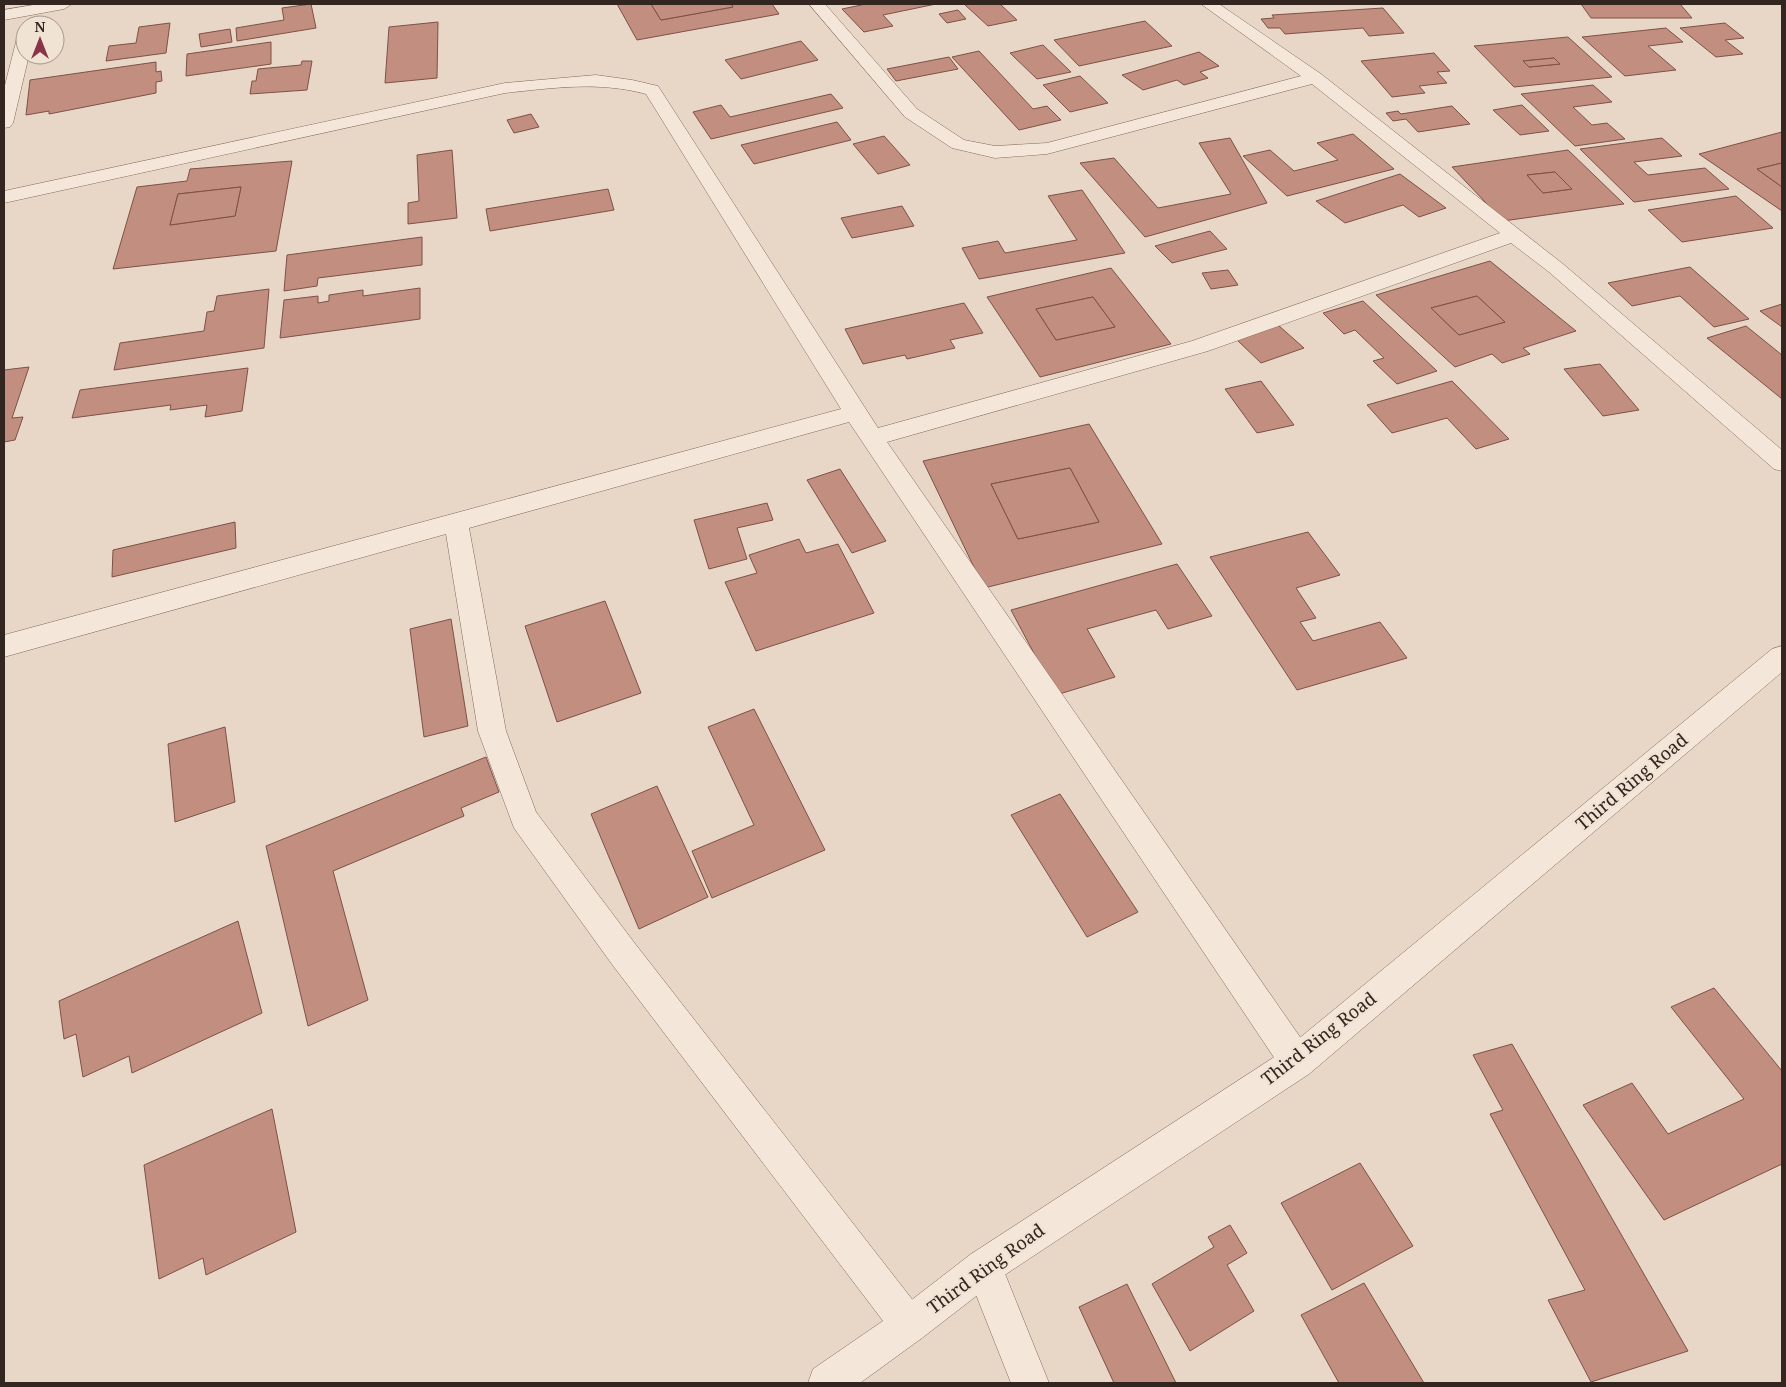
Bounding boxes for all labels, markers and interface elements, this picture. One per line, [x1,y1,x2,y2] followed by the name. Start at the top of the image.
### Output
[15,15,65,65] north arrow
[34,17,46,36] text: N
[1570,727,1692,835] street label: Third Ring Road
[1256,986,1381,1091] street label: Third Ring Road
[922,1218,1049,1319] street label: Third Ring Road

